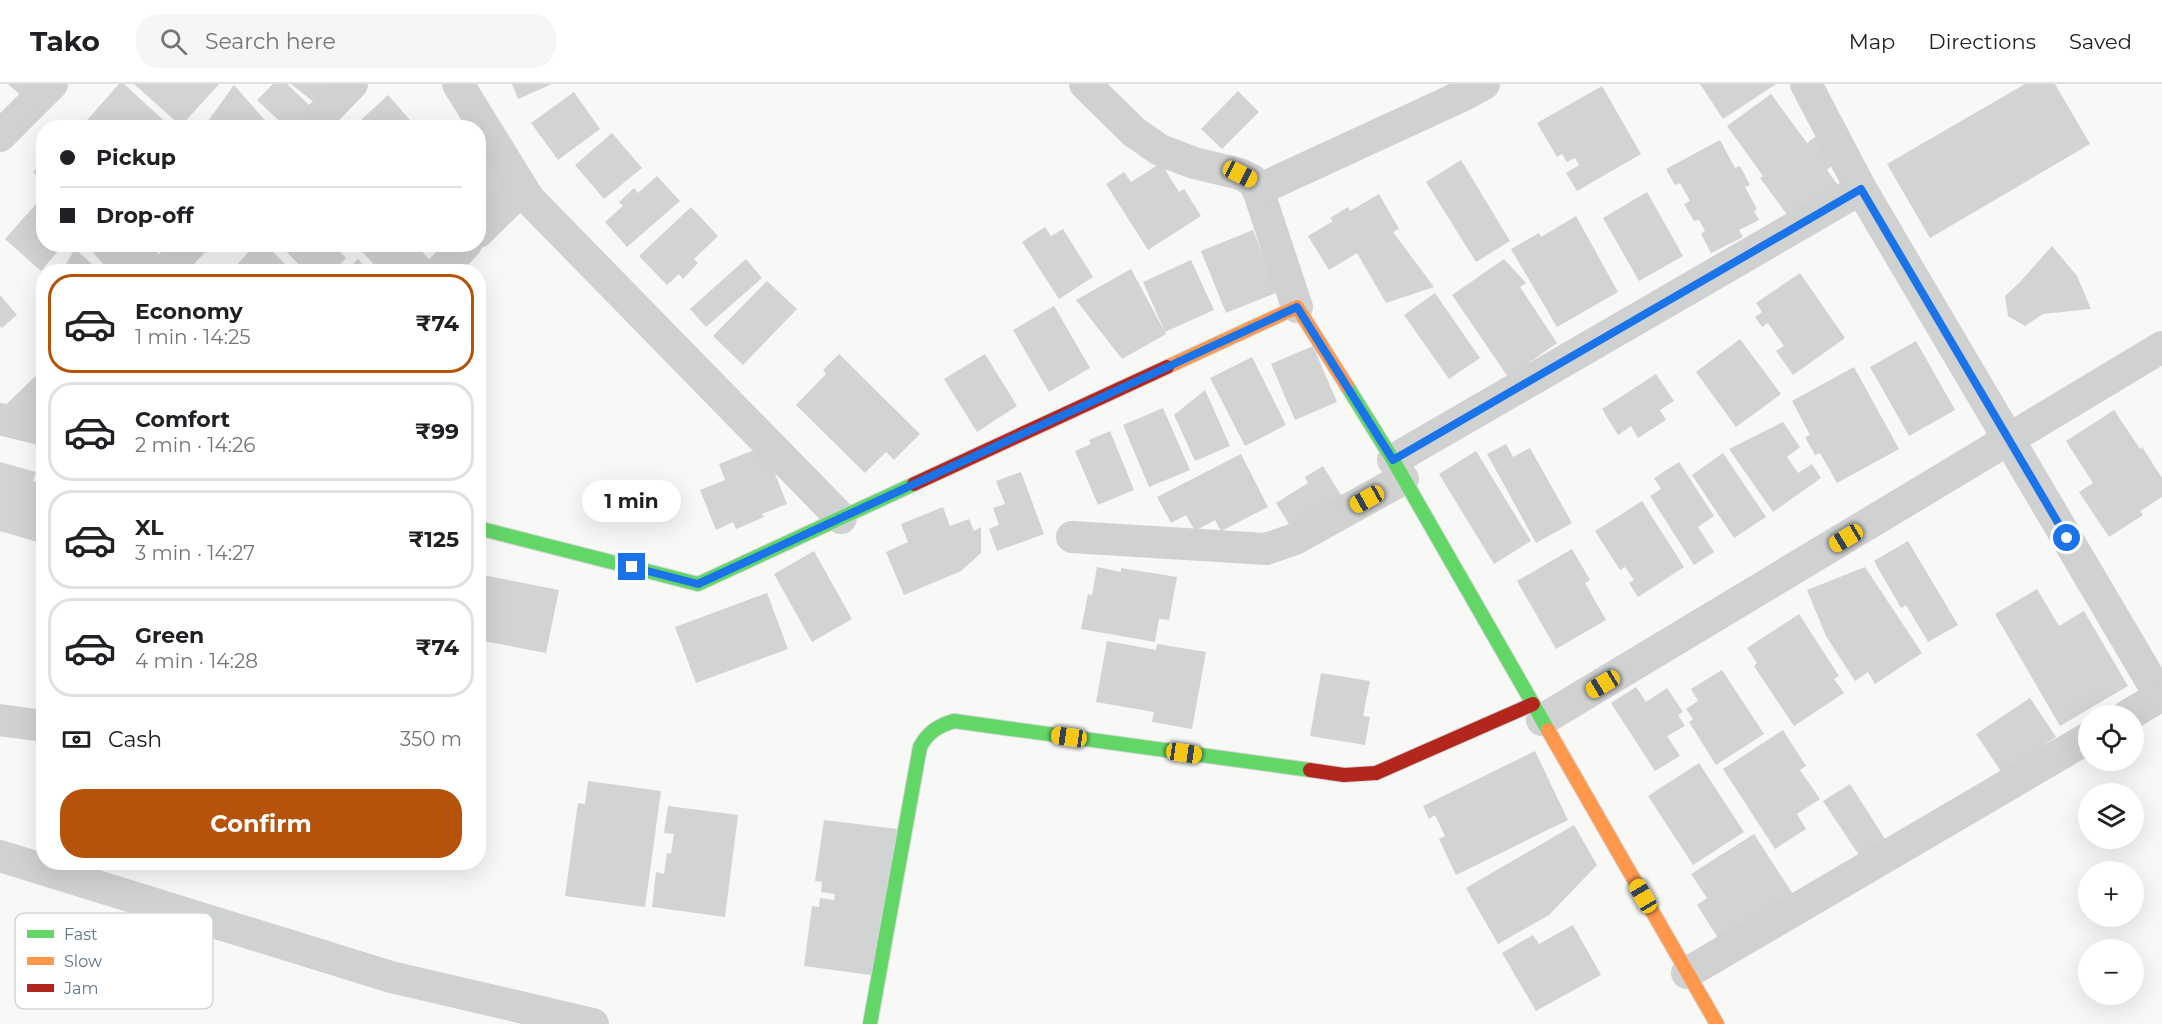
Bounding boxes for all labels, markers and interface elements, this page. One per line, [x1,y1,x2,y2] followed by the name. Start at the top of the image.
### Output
[136,14,556,68] search box
[30,24,100,58] text: Tako
[157,25,190,58] icon: search
[205,28,336,55] text: Search here
[1849,29,1895,54] text: Map
[1928,29,2036,54] text: Directions
[2069,29,2132,54] text: Saved
[96,144,176,171] text: Pickup
[1220,158,1260,190] car
[96,202,194,229] text: Drop-off
[63,297,117,351] icon: car
[135,298,243,325] text: Economy
[416,310,459,337] text: ₹74
[135,325,251,349] text: 1 min · 14:25
[63,405,117,459] icon: car
[135,406,230,433] text: Comfort
[415,418,459,445] text: ₹99
[135,433,256,457] text: 2 min · 14:26
[582,480,682,522] callout: 1 min
[1347,482,1387,516] car
[604,489,659,513] text: 1 min
[63,513,117,567] icon: car
[135,514,164,541] text: XL
[1826,521,1866,555] car
[2053,524,2080,551] route start
[408,526,459,553] text: ₹125
[135,541,255,565] text: 3 min · 14:27
[618,553,645,580] route end
[63,621,117,675] icon: car
[135,622,204,649] text: Green
[416,634,459,661] text: ₹74
[135,649,258,673] text: 4 min · 14:28
[1583,667,1623,701] car
[2078,705,2144,1005] map controls
[2078,705,2144,771] button: locate
[60,723,93,756] icon: cash
[108,726,162,753] text: Cash
[1050,726,1088,748] car
[400,727,462,751] text: 350 m
[1165,742,1203,764] car
[2078,783,2144,849] button: layers
[60,789,462,858] button: Confirm
[2078,861,2144,927] button: +
[1626,876,1660,916] car
[15,913,213,1009] legend
[64,925,98,944] text: Fast
[2078,939,2144,1005] button: −
[64,952,102,971] text: Slow
[63,979,98,998] text: Jam

